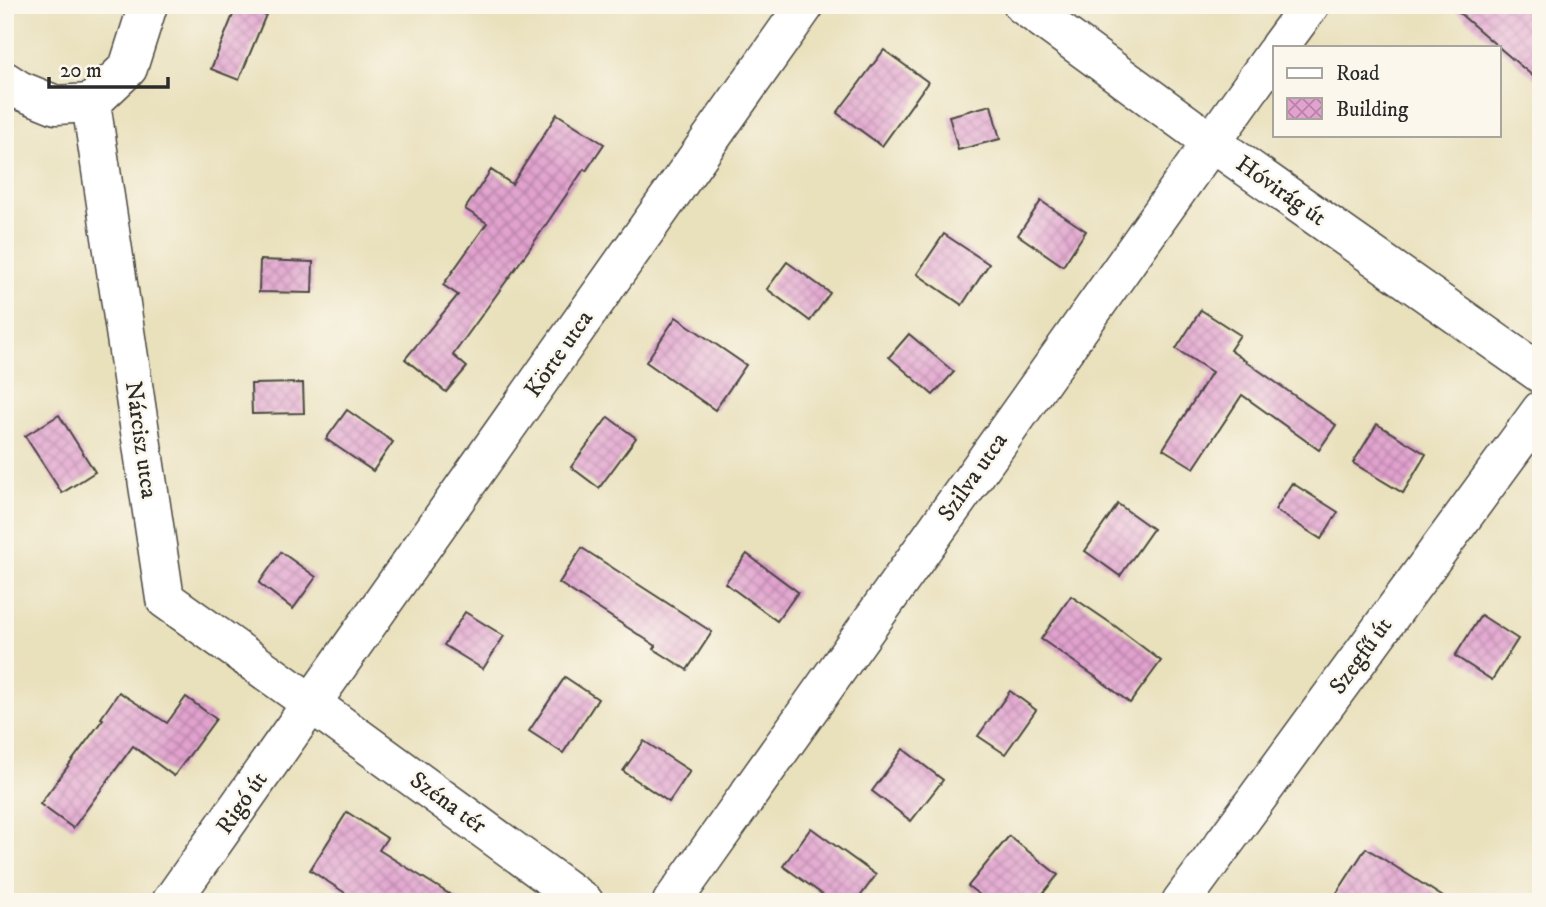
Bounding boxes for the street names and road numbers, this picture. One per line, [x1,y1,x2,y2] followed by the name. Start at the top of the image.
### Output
[1230,149,1332,233] street label: Hóvirág út
[518,304,600,403] street label: Körte utca
[118,379,164,501] street label: Nárcisz utca
[932,426,1015,527] street label: Szilva utca
[1323,611,1399,700] street label: Szegfű út
[404,765,492,841] street label: Széna tér
[210,766,275,840] street label: Rigó út

